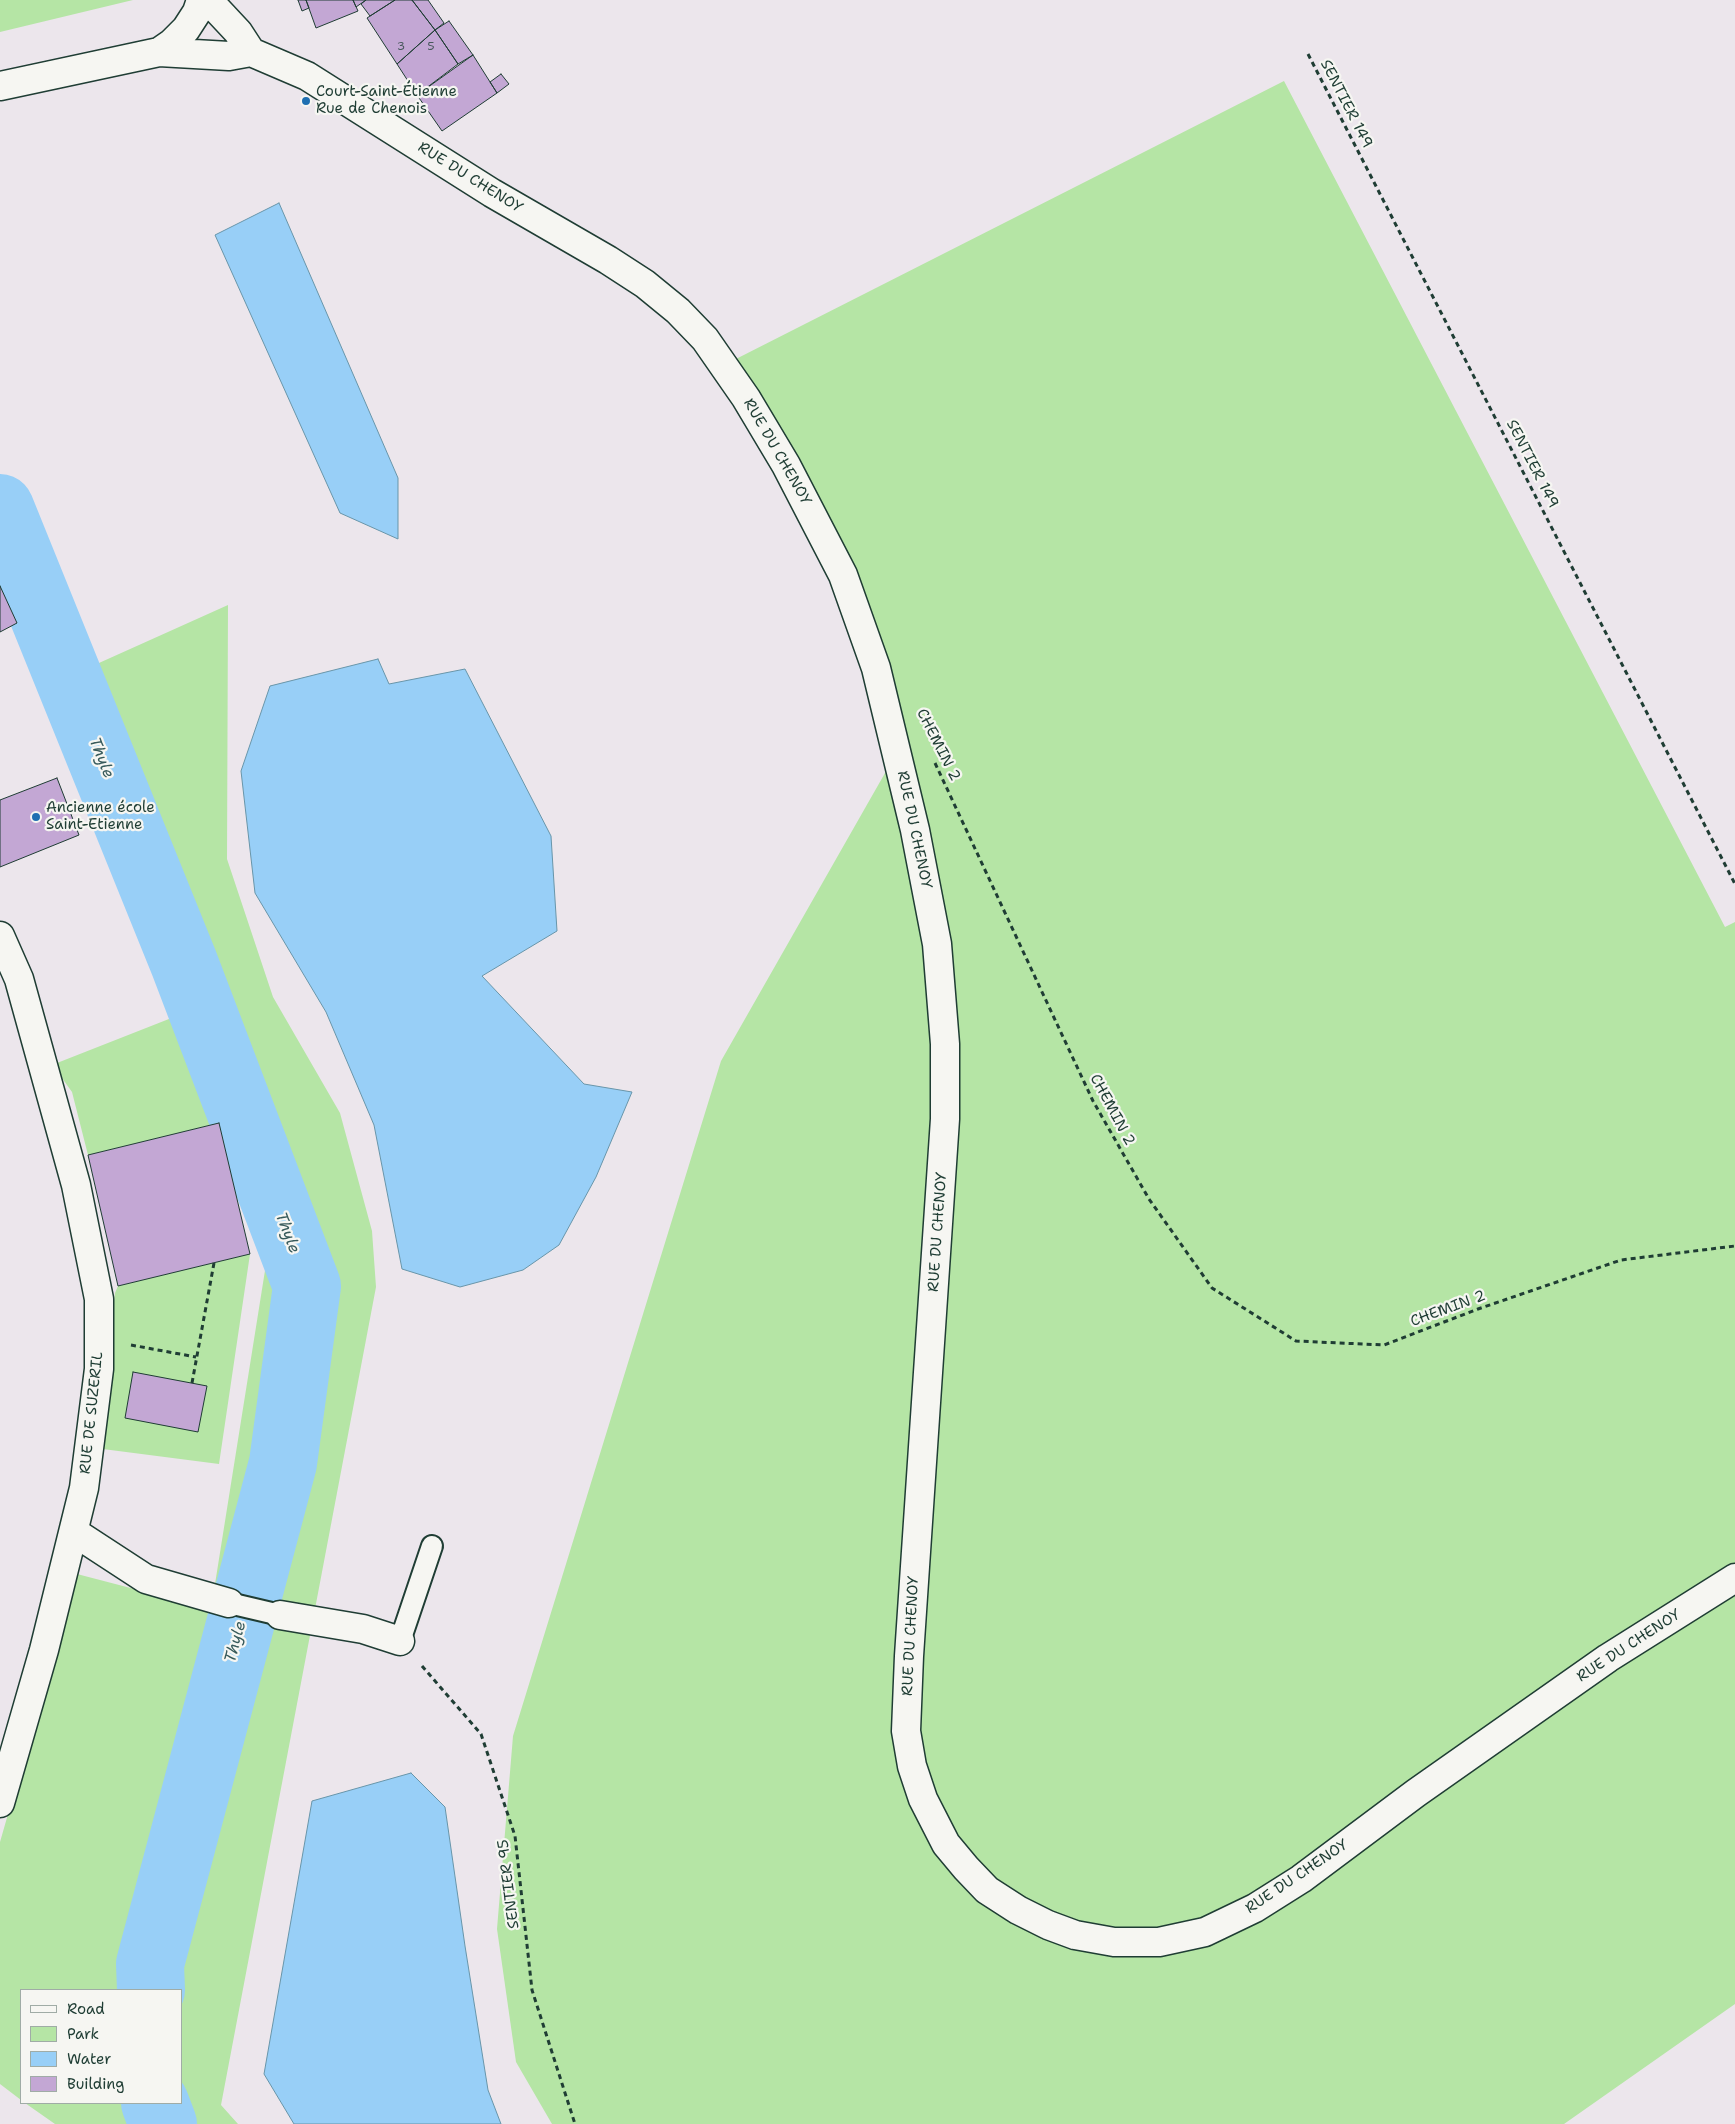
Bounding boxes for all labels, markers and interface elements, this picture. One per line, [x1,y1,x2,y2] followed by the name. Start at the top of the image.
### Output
[397,40,405,54] house number: 3
[427,40,435,54] house number: 5
[1316,57,1376,151] street label: SENTIER 149
[316,83,457,118] place label: Court-Saint-Étienne Rue de Chenois
[300,95,312,107] marker: Court-Saint-Étienne Rue de Chenois
[414,139,526,217] street label: RUE DU CHENOY
[739,395,815,509] street label: RUE DU CHENOY
[1502,417,1562,511] street label: SENTIER 149
[912,706,964,784] street label: CHEMIN 2
[84,735,118,781] water label: Thyle
[893,769,935,891] street label: RUE DU CHENOY
[46,799,155,834] place label: Ancienne école Saint-Etienne
[30,811,42,823] marker: Ancienne école Saint-Etienne
[1086,1071,1138,1149] street label: CHEMIN 2
[925,1171,951,1293] street label: RUE DU CHENOY
[270,1210,304,1256] water label: Thyle
[1408,1287,1488,1331] street label: CHEMIN 2
[77,1351,107,1475] street label: RUE DE SUZERIL
[899,1576,923,1696] street label: RUE DU CHENOY
[1574,1606,1684,1686] street label: RUE DU CHENOY
[221,1619,251,1665] water label: Thyle
[1242,1836,1352,1918] street label: RUE DU CHENOY
[495,1838,523,1930] street label: SENTIER 95
[20,1989,182,2104] legend
[67,1999,105,2019] text: Road
[67,2024,99,2044] text: Park
[67,2049,111,2069] text: Water
[67,2074,124,2094] text: Building

